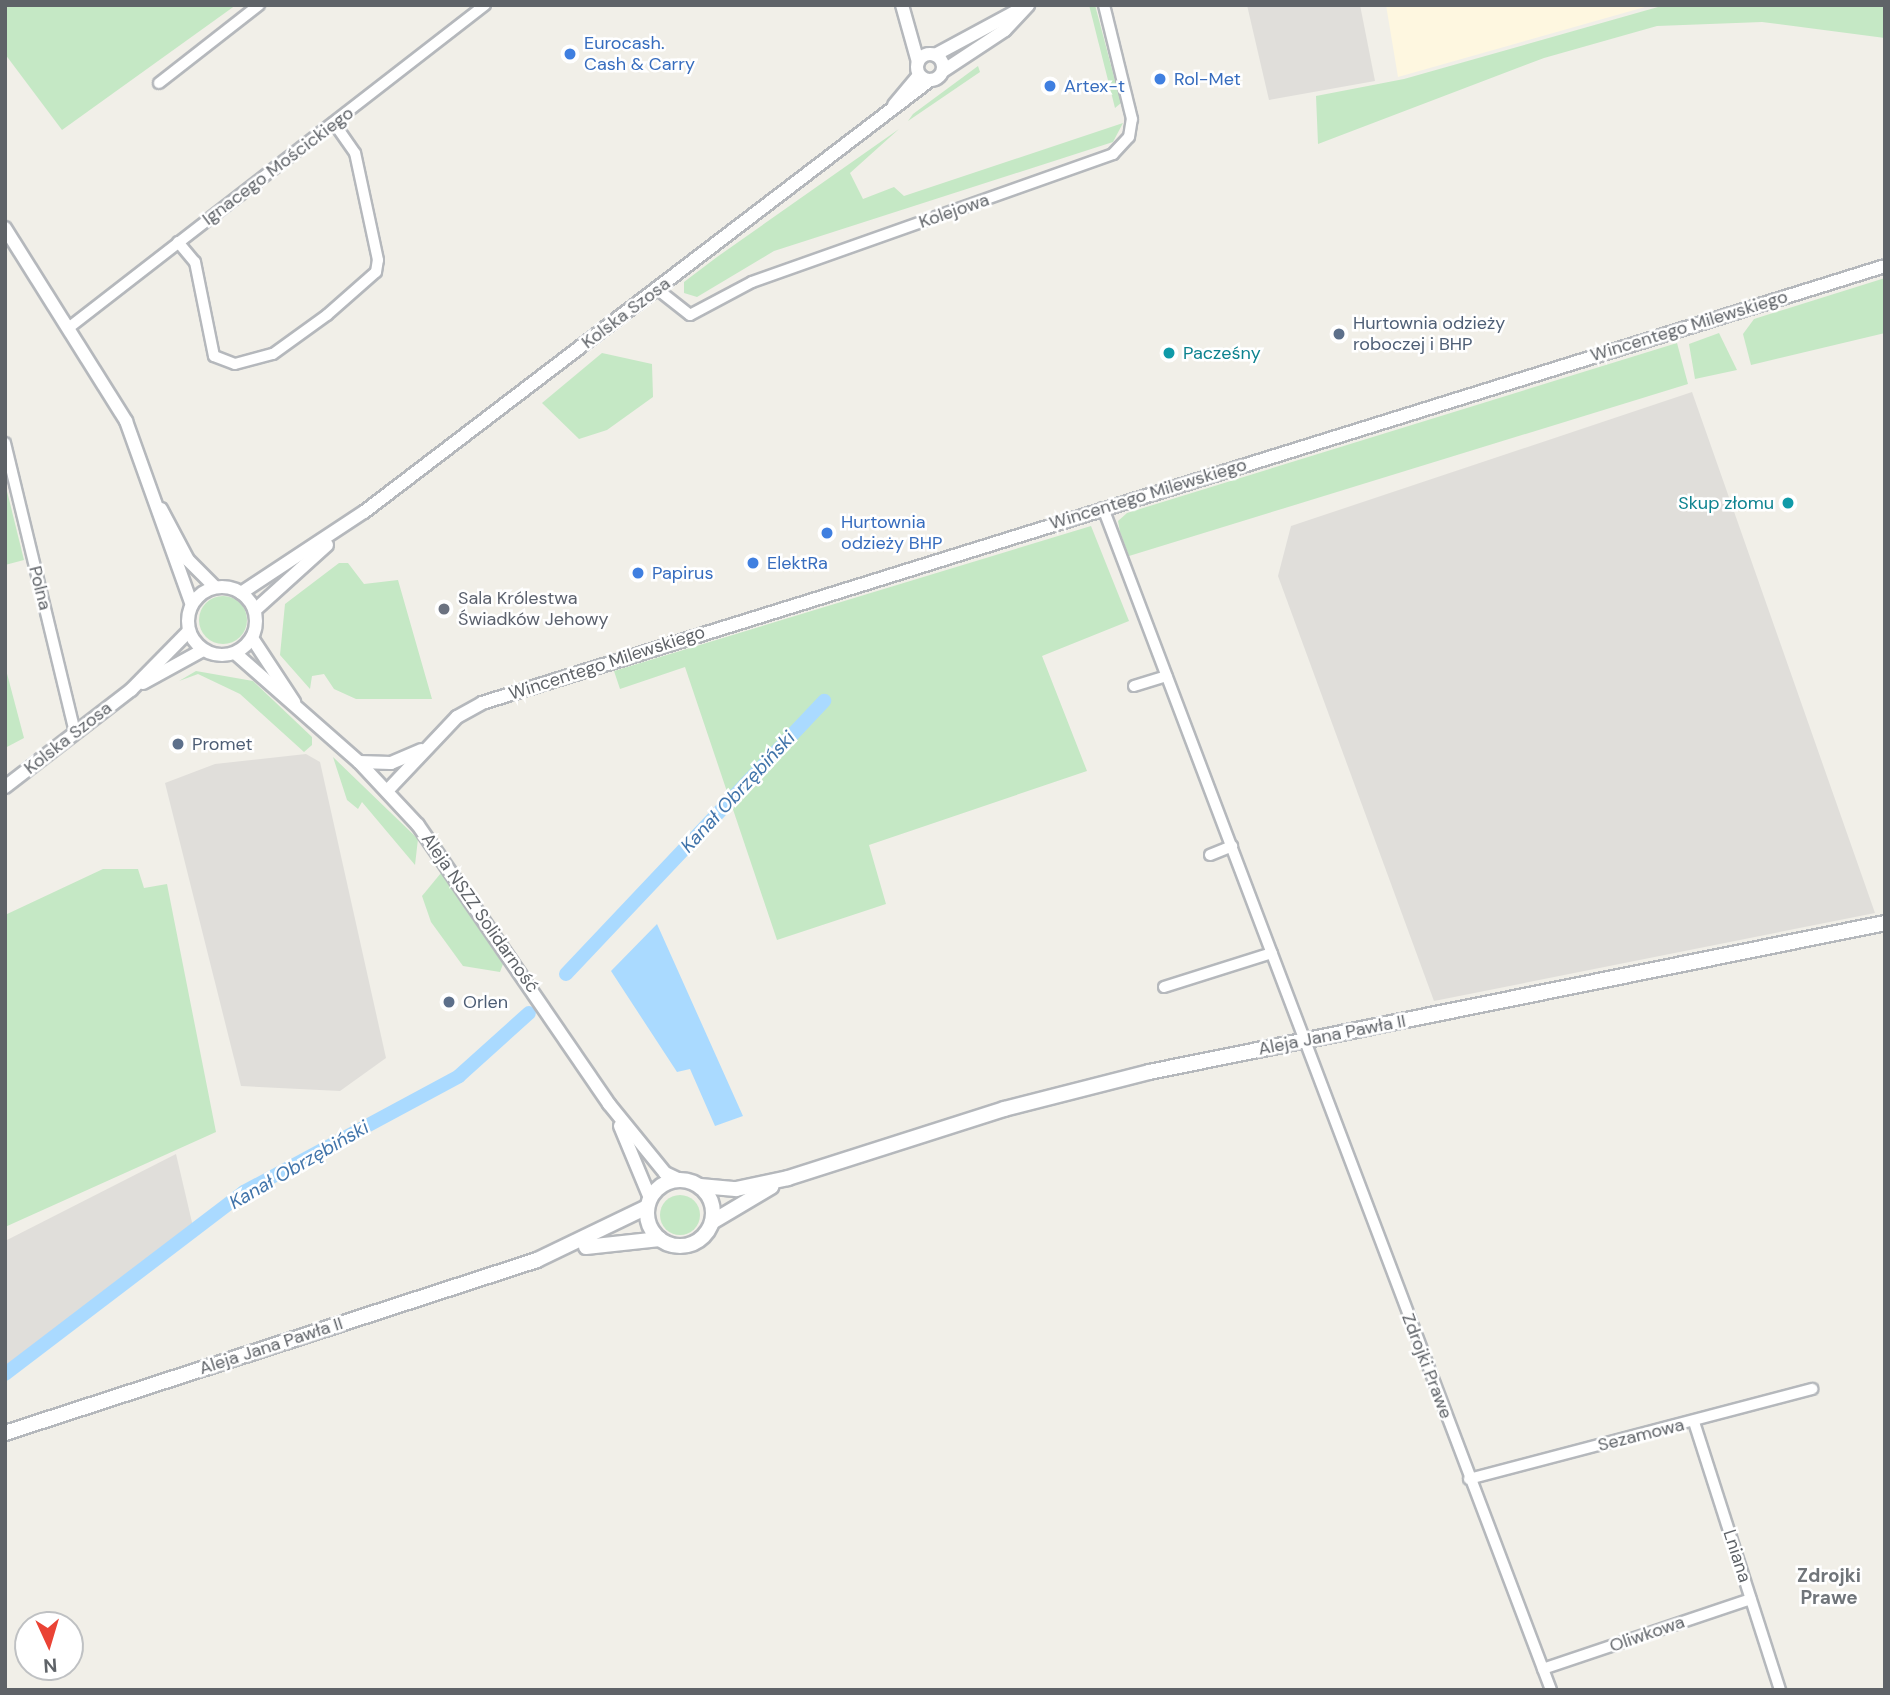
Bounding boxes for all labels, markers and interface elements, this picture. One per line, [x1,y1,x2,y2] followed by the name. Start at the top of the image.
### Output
[584,33,695,76] place label: Eurocash. Cash & Carry
[562,46,578,62] marker: Eurocash. Cash & Carry
[1174,68,1241,90] place label: Rol-Met
[1152,71,1168,87] marker: Rol-Met
[1064,75,1125,97] place label: Artex-t
[1042,78,1058,94] marker: Artex-t
[198,102,358,230] street label: Ignacego Mościckiego
[916,189,992,233] street label: Kolejowa
[577,273,675,353] street label: Kolska Szosa
[1588,286,1790,366] street label: Wincentego Milewskiego
[1353,313,1505,356] place label: Hurtownia odzieży roboczej i BHP
[1331,326,1347,342] marker: Hurtownia odzieży roboczej i BHP
[1183,342,1261,364] place label: Pacześny
[1161,345,1177,361] marker: Pacześny
[1047,454,1249,534] street label: Wincentego Milewskiego
[1678,492,1774,514] place label: Skup złomu
[1780,495,1796,511] marker: Skup złomu
[841,512,942,554] place label: Hurtownia odzieży BHP
[819,525,835,541] marker: Hurtownia odzieży BHP
[767,552,828,574] place label: ElektRa
[745,555,761,571] marker: ElektRa
[652,562,713,584] place label: Papirus
[24,564,56,612] street label: Polna
[630,565,646,581] marker: Papirus
[458,588,609,630] place label: Sala Królestwa Świadków Jehowy
[436,601,452,617] marker: Sala Królestwa Świadków Jehowy
[506,621,708,705] street label: Wincentego Milewskiego
[20,697,116,779] street label: Kolska Szosa
[676,727,800,857] water label: Kanał Obrzębiński
[192,733,252,755] place label: Promet
[170,736,186,752] marker: Promet
[417,829,543,997] street label: Aleja NSZZ Solidarność
[463,991,508,1013] place label: Orlen
[441,994,457,1010] marker: Orlen
[1256,1010,1408,1060] street label: Aleja Jana Pawła II
[225,1116,373,1214] water label: Kanał Obrzębiński
[1397,1310,1457,1422] street label: Zdrojki Prawe
[196,1313,346,1379] street label: Aleja Jana Pawła II
[1596,1414,1686,1456] street label: Sezamowa
[1718,1527,1756,1585] street label: Lniana
[1797,1565,1861,1609] district label: Zdrojki Prawe
[14,1611,84,1681] north arrow
[1607,1611,1687,1657] street label: Oliwkowa
[43,1652,58,1678] text: N

